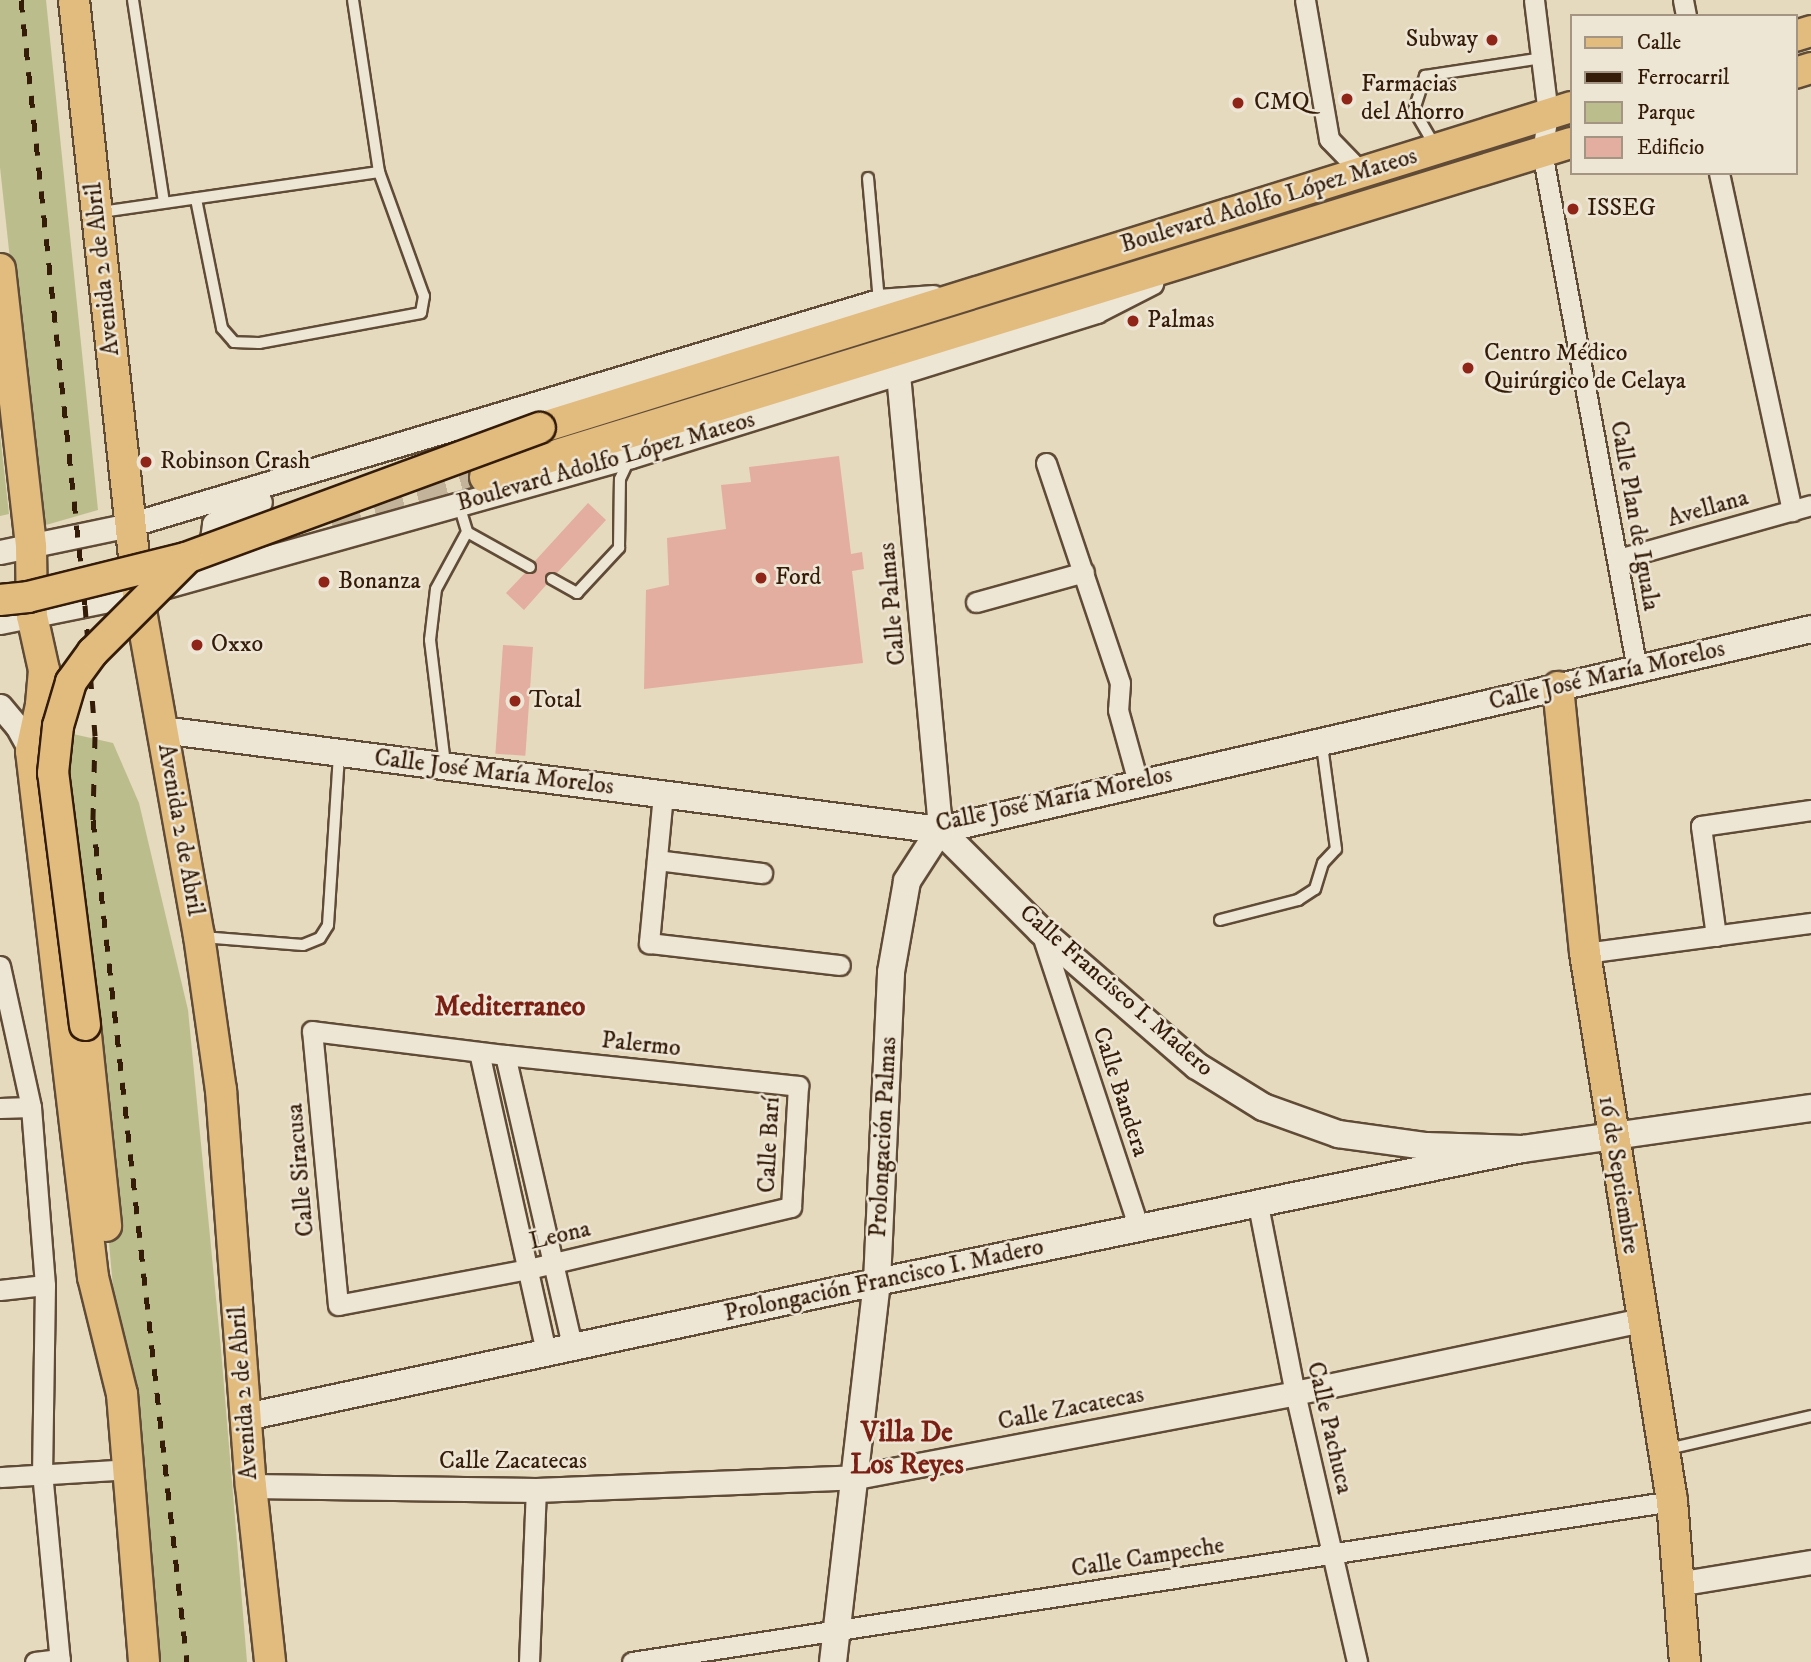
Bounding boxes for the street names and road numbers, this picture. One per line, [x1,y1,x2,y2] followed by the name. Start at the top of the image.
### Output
[1117,142,1421,260] street label: Boulevard Adolfo López Mateos
[80,181,126,357] street label: Avenida 2 de Abril
[454,406,758,518] street label: Boulevard Adolfo López Mateos
[1603,419,1665,613] street label: Calle Plan de Iguala
[1664,484,1752,534] street label: Avellana
[873,541,913,667] street label: Calle Palmas
[1486,635,1728,717] street label: Calle José María Morelos
[151,742,209,918] street label: Avenida 2 de Abril
[373,744,615,802] street label: Calle José María Morelos
[933,761,1175,839] street label: Calle José María Morelos
[1013,899,1219,1083] street label: Calle Francisco I. Madero
[1086,1024,1154,1160] street label: Calle Bandera
[600,1027,682,1063] street label: Palermo
[864,1036,904,1238] street label: Prolongación Palmas
[1591,1094,1645,1256] street label: 16 de Septiembre
[753,1096,787,1194] street label: Calle Barí
[281,1102,321,1238] street label: Calle Siracusa
[527,1215,593,1257] street label: Leona
[722,1233,1046,1329] street label: Prolongación Francisco I. Madero
[224,1305,264,1481] street label: Avenida 2 de Abril
[1300,1359,1358,1497] street label: Calle Pachuca
[996,1381,1146,1437] street label: Calle Zacatecas
[439,1448,587,1476] street label: Calle Zacatecas
[1069,1532,1227,1584] street label: Calle Campeche

